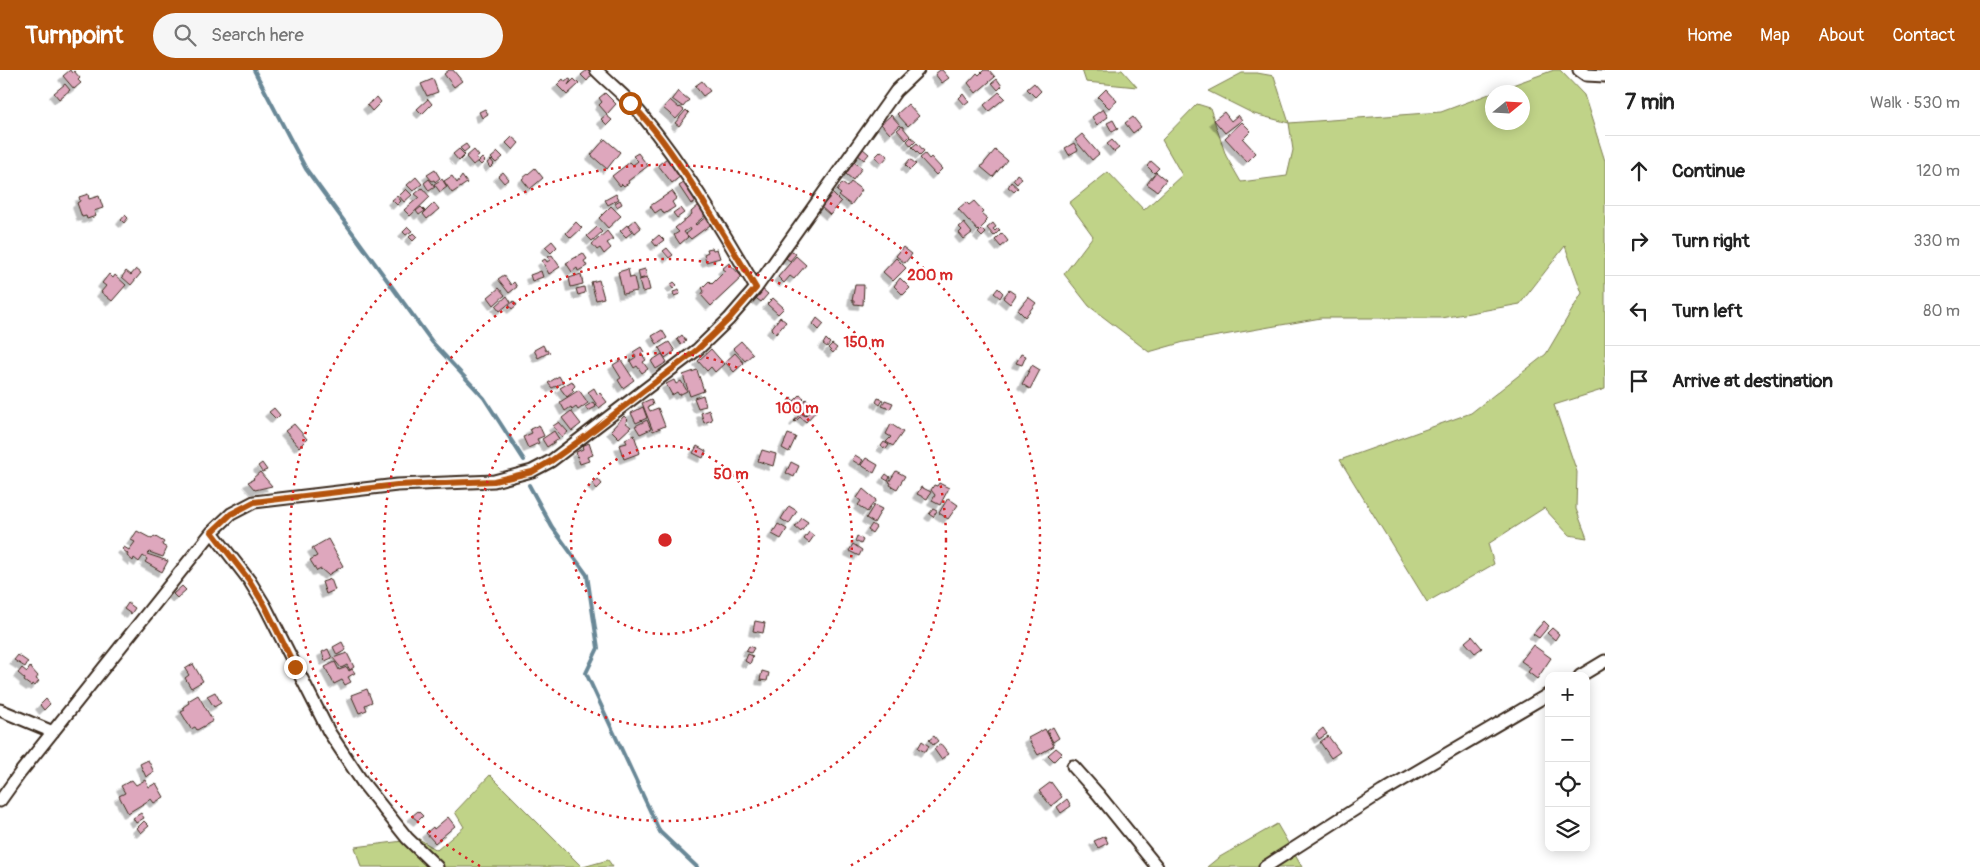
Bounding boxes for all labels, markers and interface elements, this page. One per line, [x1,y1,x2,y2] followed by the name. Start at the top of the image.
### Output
[153,13,503,58] search box
[25,21,123,50] text: Turnpoint
[171,21,199,49] icon: search
[211,23,304,47] text: Search here
[1687,24,1732,47] text: Home
[1760,24,1790,47] text: Map
[1818,24,1864,47] text: About
[1892,24,1955,47] text: Contact
[1485,85,1530,130] north arrow
[1625,89,1675,116] text: 7 min
[619,92,642,115] route start
[1870,93,1960,113] text: Walk · 530 m
[1625,157,1653,185] icon: ahead
[1672,159,1745,183] text: Continue
[1916,161,1960,181] text: 120 m
[1625,227,1653,255] icon: right
[1672,229,1750,253] text: Turn right
[1914,231,1960,251] text: 330 m
[907,266,953,285] text: 200 m
[1625,297,1653,325] icon: left
[1672,299,1742,323] text: Turn left
[1923,301,1960,321] text: 80 m
[844,333,884,352] text: 150 m
[1625,367,1653,395] icon: arrive
[1672,369,1833,393] text: Arrive at destination
[776,399,818,418] text: 100 m
[714,465,748,484] text: 50 m
[656,531,674,549] centre of rings
[284,656,307,679] route end
[1545,672,1590,852] map controls
[1545,672,1590,717] button: +
[1545,717,1590,762] button: −
[1545,762,1590,807] button: locate
[1545,807,1590,852] button: layers

